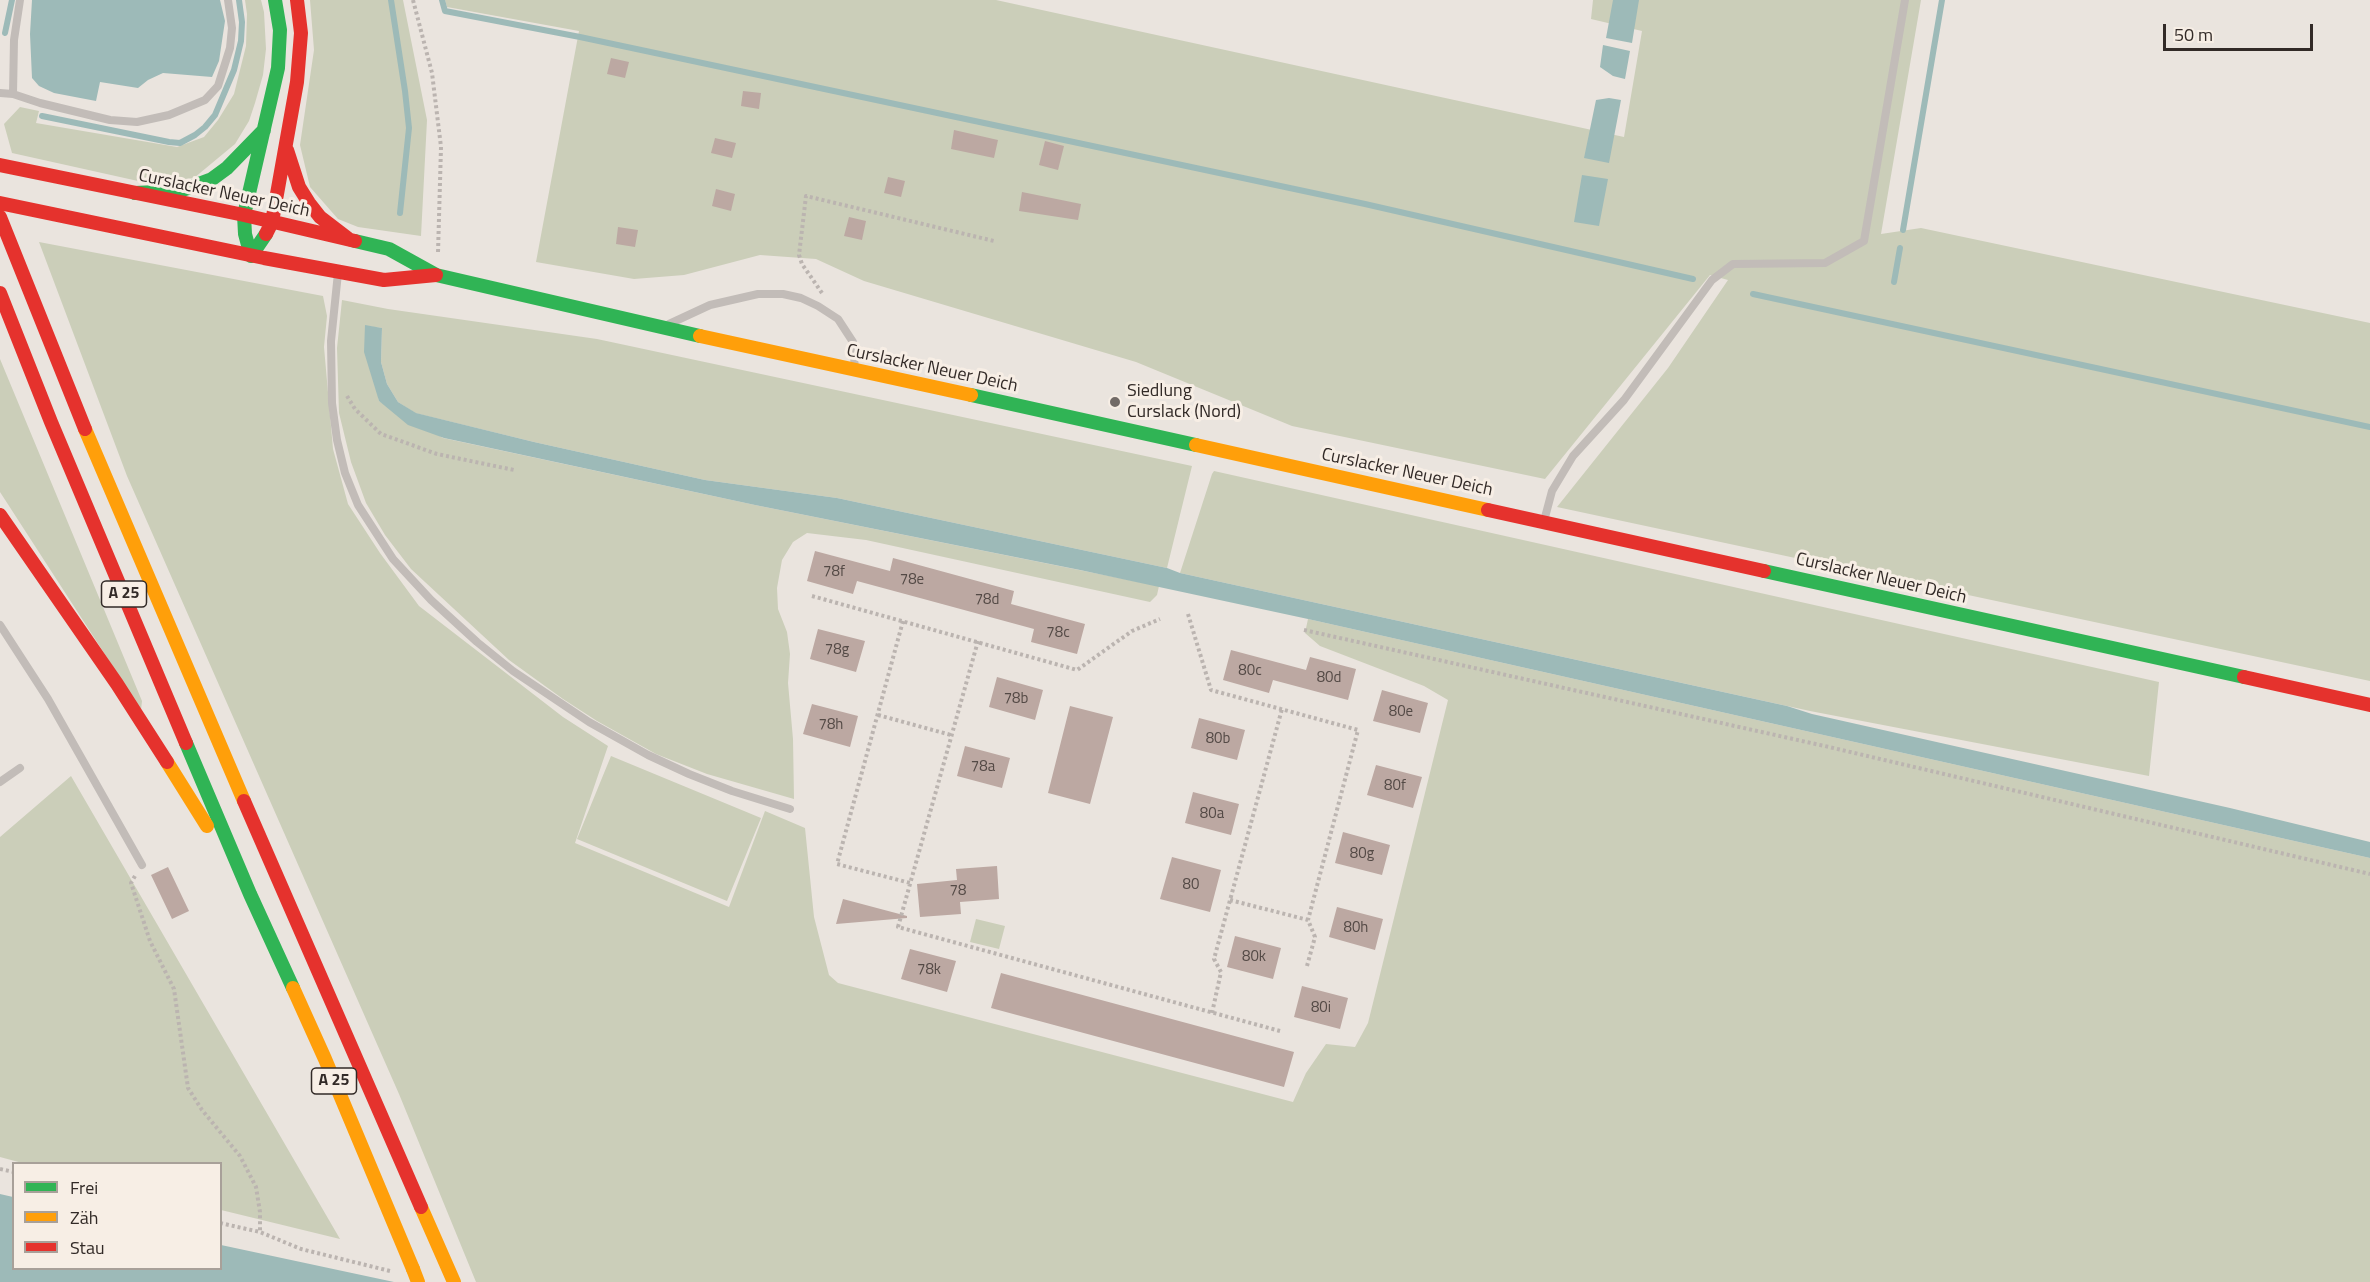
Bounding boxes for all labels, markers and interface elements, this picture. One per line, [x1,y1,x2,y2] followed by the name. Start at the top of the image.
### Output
[2166,12,2316,50] scale bar
[2174,21,2213,48] text: 50 m
[136,165,312,223] street label: Curslacker Neuer Deich
[844,340,1020,398] street label: Curslacker Neuer Deich
[1127,381,1241,424] place label: Siedlung Curslack (Nord)
[1108,395,1122,409] marker: Siedlung Curslack (Nord)
[1319,444,1495,502] street label: Curslacker Neuer Deich
[1794,549,1968,609] street label: Curslacker Neuer Deich
[823,563,845,581] house number: 78f
[900,571,924,589] house number: 78e
[102,581,146,607] road number: A 25
[975,591,999,609] house number: 78d
[1046,624,1070,642] house number: 78c
[825,641,849,659] house number: 78g
[1238,662,1262,680] house number: 80c
[1317,669,1341,687] house number: 80d
[1004,690,1028,708] house number: 78b
[1389,703,1413,721] house number: 80e
[819,716,843,734] house number: 78h
[1206,730,1230,748] house number: 80b
[971,758,995,776] house number: 78a
[1384,777,1406,795] house number: 80f
[1200,805,1224,823] house number: 80a
[1350,845,1374,863] house number: 80g
[1183,876,1199,894] house number: 80
[950,882,966,900] house number: 78
[1344,919,1368,937] house number: 80h
[1242,948,1266,966] house number: 80k
[917,961,941,979] house number: 78k
[1311,999,1331,1017] house number: 80i
[312,1068,356,1094] road number: A 25
[12,1162,222,1270] legend
[70,1174,98,1201] text: Frei
[70,1204,98,1231] text: Zäh
[70,1234,105,1261] text: Stau

